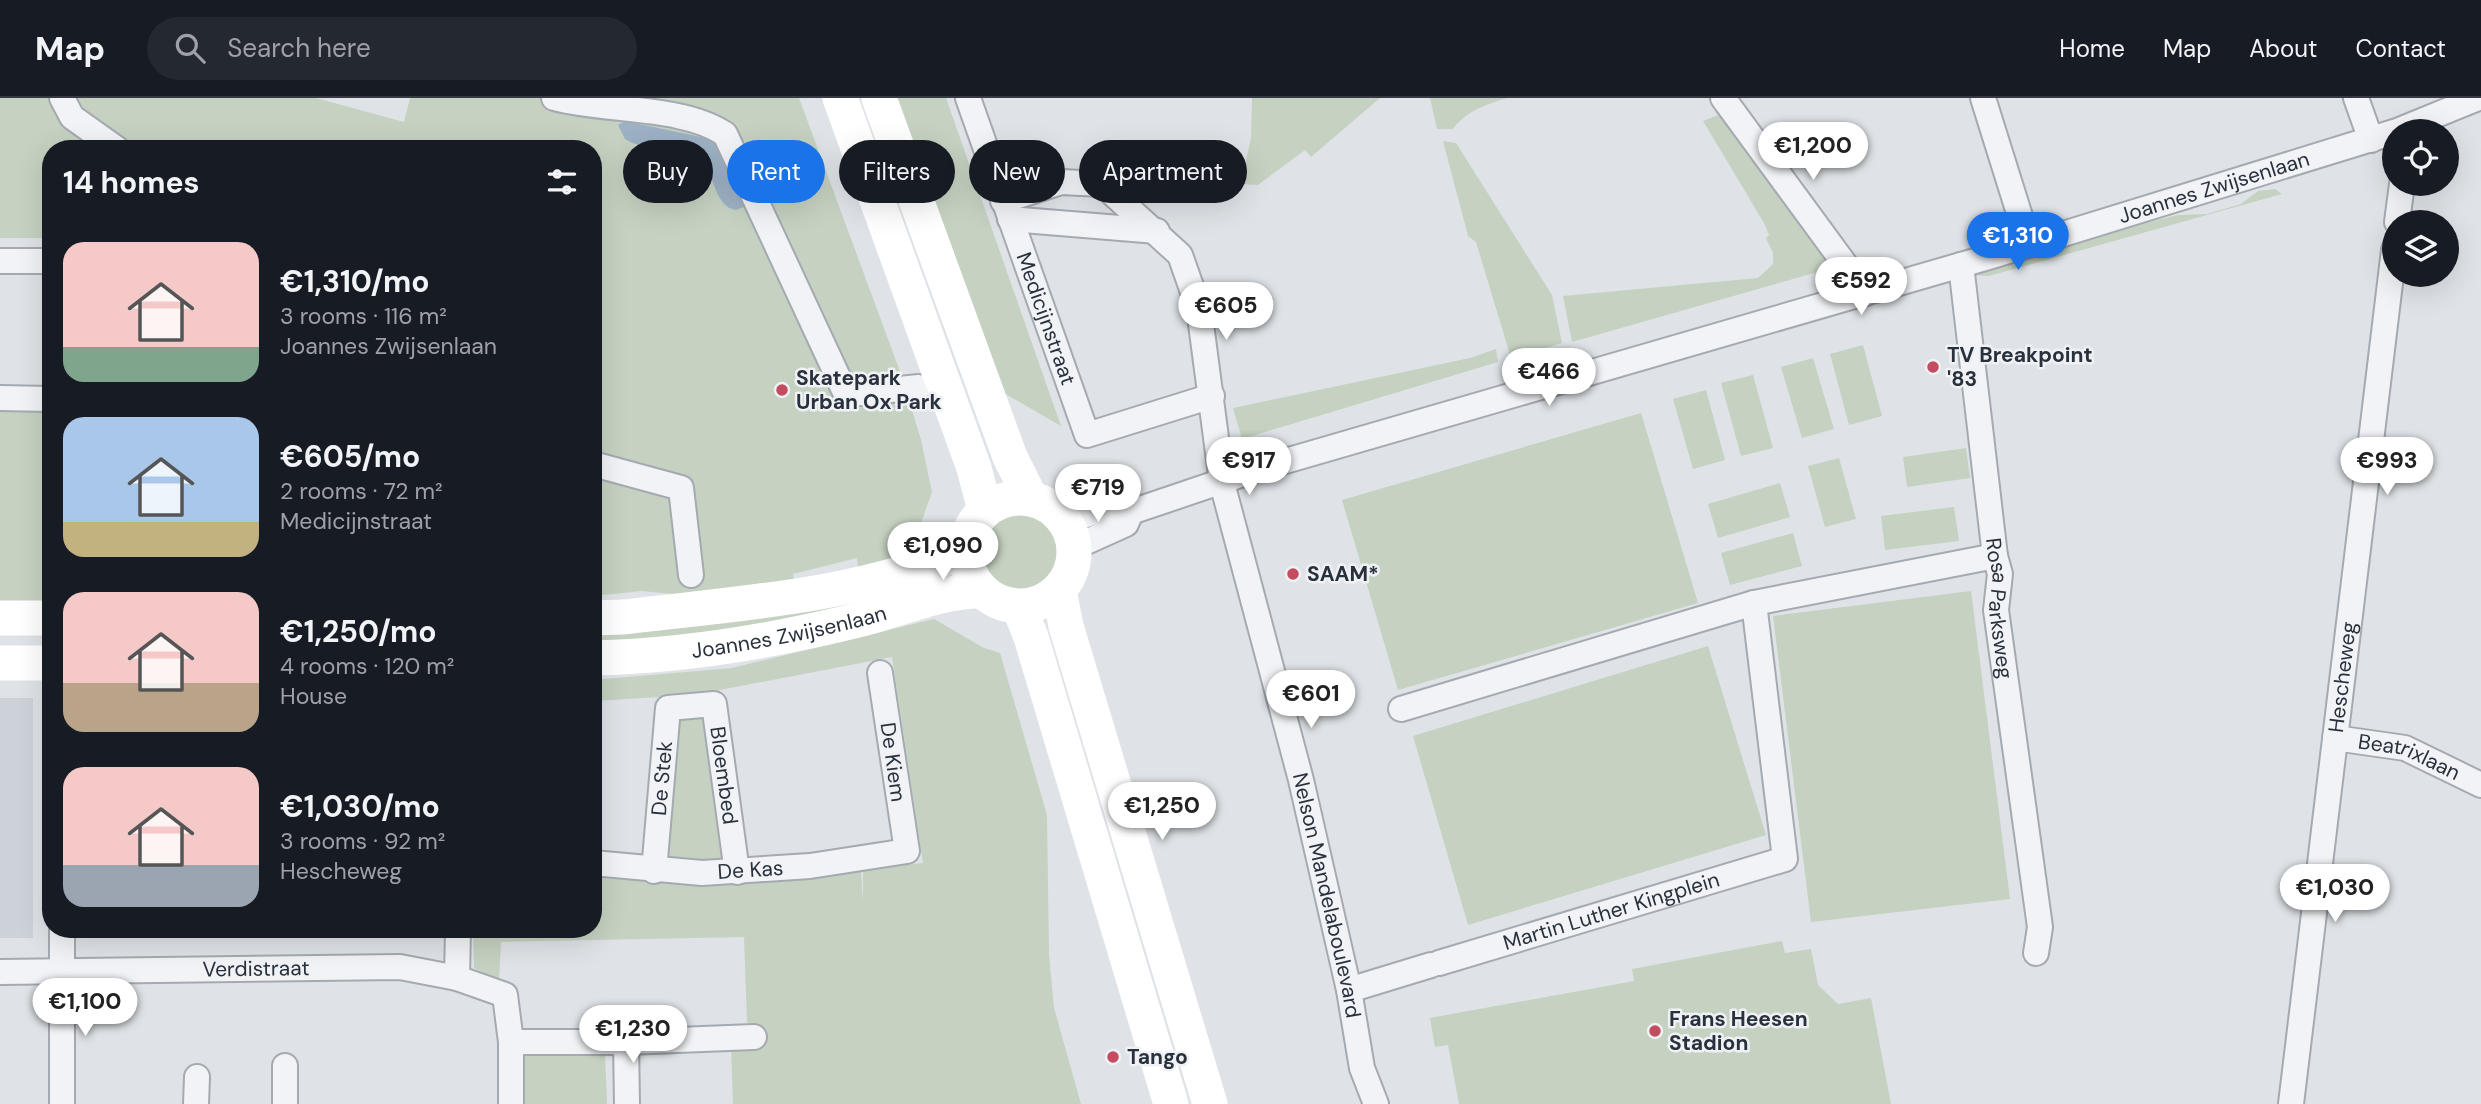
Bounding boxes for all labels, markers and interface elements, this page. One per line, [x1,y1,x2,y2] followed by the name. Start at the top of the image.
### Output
[147,17,637,80] search box
[35,27,105,70] text: Map
[171,29,209,67] icon: search
[227,31,371,65] text: Search here
[2059,33,2125,64] text: Home
[2163,33,2211,64] text: Map
[2249,33,2318,64] text: About
[2356,33,2446,64] text: Contact
[2382,119,2459,287] map controls
[2382,119,2459,196] button: locate
[1756,122,1870,182] pin: €1,200
[1774,130,1852,160] text: €1,200
[623,140,713,203] chip: Buy
[727,140,825,203] chip: Rent
[839,140,955,203] chip: Filters
[969,140,1065,203] chip: New
[1079,140,1247,203] chip: Apartment
[2115,145,2313,230] street label: Joannes Zwijsenlaan
[63,163,200,202] text: 14 homes
[543,163,581,201] icon: filters
[2382,210,2459,287] button: layers
[1961,212,2075,272] pin: €1,310
[1983,220,2053,250] text: €1,310
[1010,248,1082,389] street label: Medicijnstraat
[1820,258,1902,317] pin: €592
[280,262,429,301] text: €1,310/mo
[1831,265,1891,295] text: €592
[119,270,203,354] icon: home
[1185,282,1267,342] pin: €605
[1194,290,1258,320] text: €605
[280,301,447,331] text: 3 rooms · 116 m²
[280,331,497,361] text: Joannes Zwijsenlaan
[1947,341,2093,393] place label: TV Breakpoint '83
[1508,348,1590,408] pin: €466
[1518,356,1580,386] text: €466
[1925,359,1941,375] marker: TV Breakpoint '83
[796,364,942,416] place label: Skatepark Urban Ox Park
[774,382,790,398] marker: Skatepark Urban Ox Park
[280,437,420,476] text: €605/mo
[1208,438,1290,497] pin: €917
[2346,438,2428,497] pin: €993
[119,445,203,529] icon: home
[1222,445,1276,475] text: €917
[2356,445,2418,475] text: €993
[1057,464,1139,524] pin: €719
[1071,472,1125,502] text: €719
[280,476,443,506] text: 2 rooms · 72 m²
[280,506,432,536] text: Medicijnstraat
[886,522,1000,582] pin: €1,090
[903,530,983,560] text: €1,090
[1979,536,2019,681] street label: Rosa Parksweg
[1307,560,1379,588] place label: SAAM*
[1285,566,1301,582] marker: SAAM*
[690,599,890,665] street label: Joannes Zwijsenlaan
[280,612,437,651] text: €1,250/mo
[119,620,203,704] icon: home
[2322,620,2363,734] street label: Hescheweg
[280,651,454,681] text: 4 rooms · 120 m²
[1270,670,1352,730] pin: €601
[1282,678,1340,708] text: €601
[280,681,347,711] text: House
[874,720,912,804] street label: De Kiem
[703,725,744,826] street label: Bloembed
[2356,727,2465,787] street label: Beatrixlaan
[645,740,679,817] street label: De Stek
[1286,770,1367,1020] street label: Nelson Mandelaboulevard
[1105,782,1219,842] pin: €1,250
[280,787,440,826] text: €1,030/mo
[1124,790,1200,820] text: €1,250
[119,795,203,879] icon: home
[280,826,445,856] text: 3 rooms · 92 m²
[717,854,784,886] street label: De Kas
[280,856,402,886] text: Hescheweg
[2278,864,2392,924] pin: €1,030
[1500,865,1723,957] street label: Martin Luther Kingplein
[2296,872,2374,902] text: €1,030
[202,954,310,983] street label: Verdistraat
[28,978,142,1038] pin: €1,100
[49,986,121,1016] text: €1,100
[1669,1005,1808,1057] place label: Frans Heesen Stadion
[576,1006,690,1065] pin: €1,230
[595,1013,671,1043] text: €1,230
[1647,1023,1663,1039] marker: Frans Heesen Stadion
[1127,1043,1188,1071] place label: Tango
[1105,1049,1121,1065] marker: Tango

